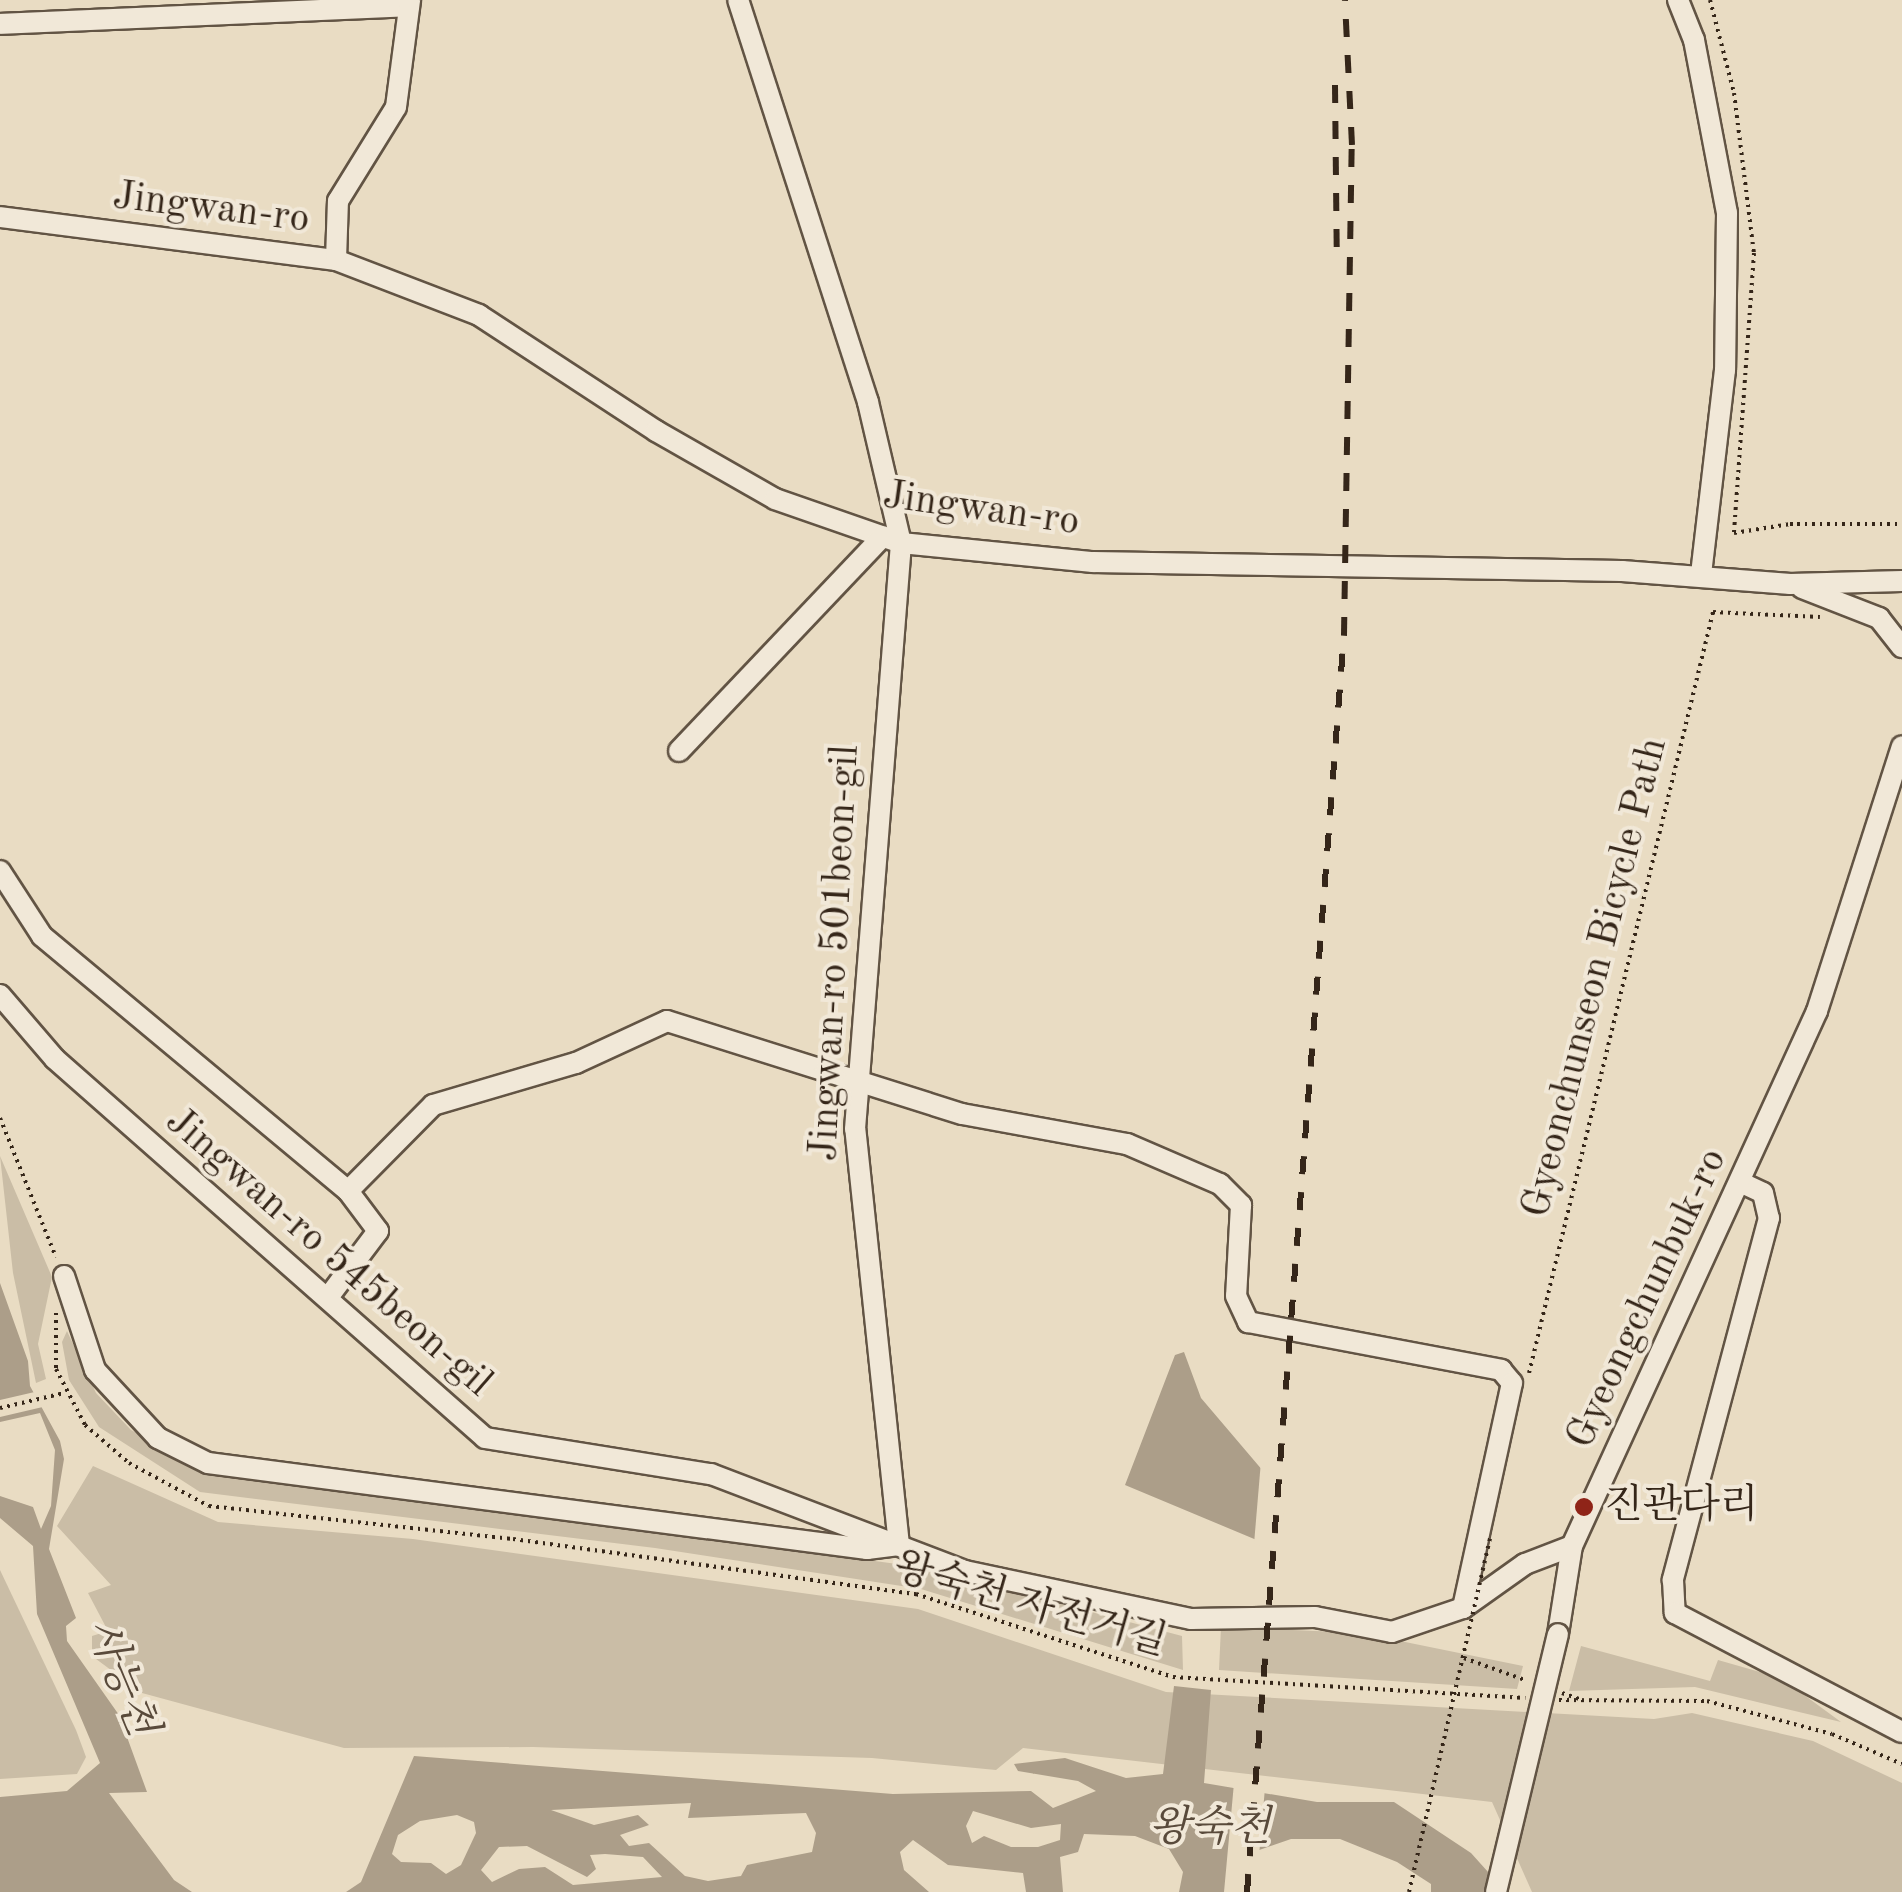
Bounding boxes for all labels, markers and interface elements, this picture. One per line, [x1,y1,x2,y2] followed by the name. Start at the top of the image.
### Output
[110,173,312,245] street label: Jingwan-ro
[880,472,1082,548] street label: Jingwan-ro
[1513,733,1679,1223] street label: Gyeonchunseon Bicycle Path
[801,744,871,1162] street label: Jingwan-ro 501beon-gil
[155,1098,501,1408] street label: Jingwan-ro 545beon-gil
[1557,1141,1739,1457] street label: Gyeongchunbuk-ro
[1604,1483,1759,1531] place label: 진관다리
[1573,1496,1595,1518] marker: 진관다리
[888,1544,1172,1668] street label: 왕숙천 자전거길
[74,1612,166,1744] water label: 사능천
[1149,1804,1271,1854] water label: 왕숙천

